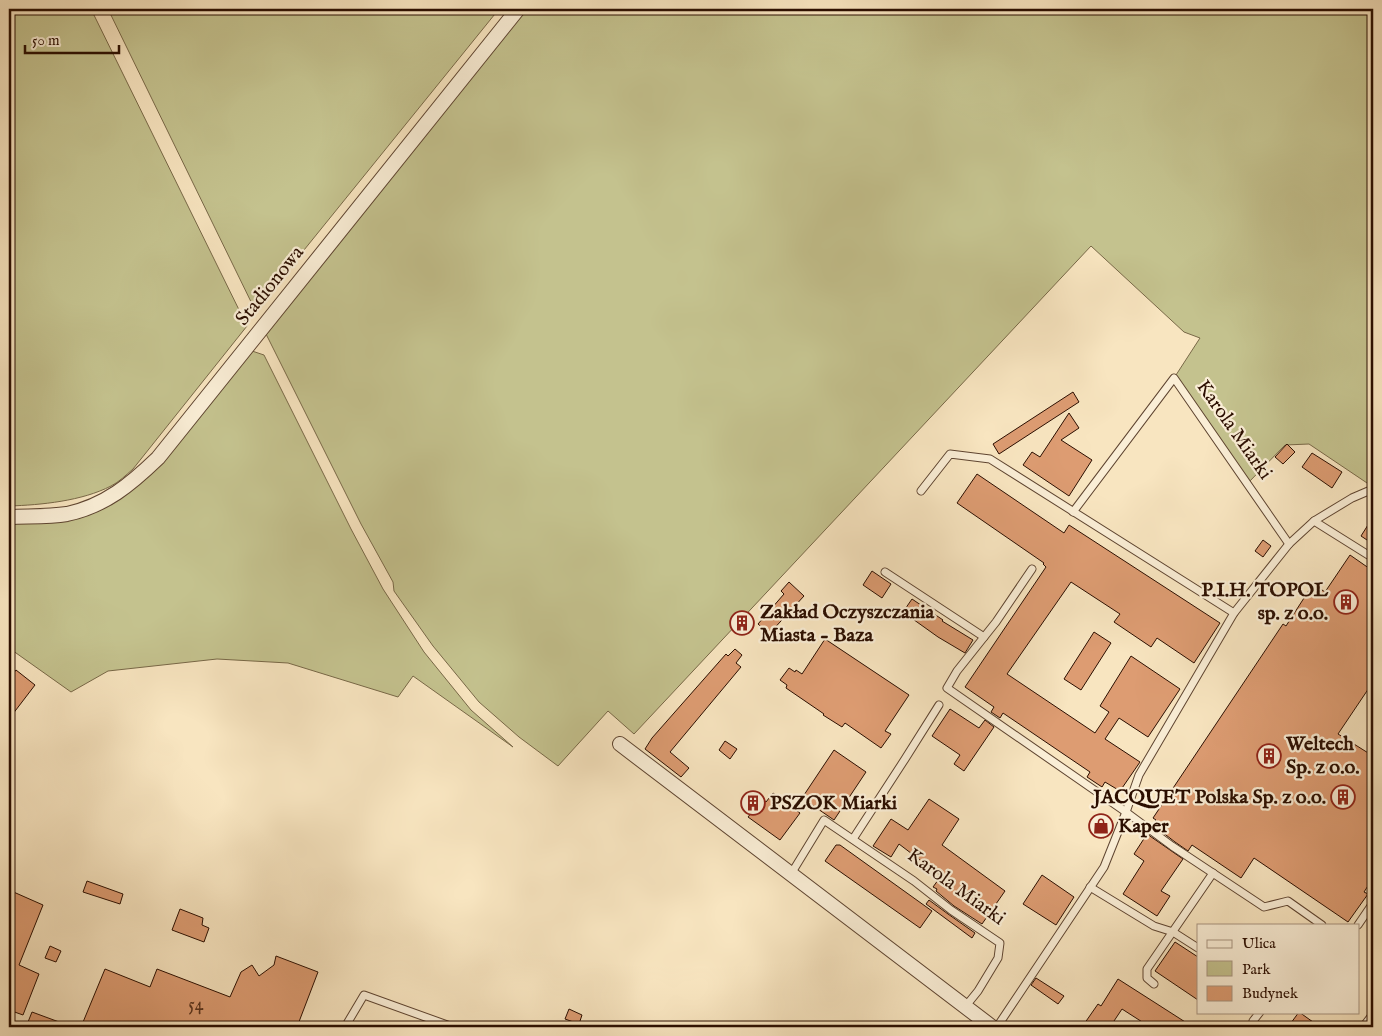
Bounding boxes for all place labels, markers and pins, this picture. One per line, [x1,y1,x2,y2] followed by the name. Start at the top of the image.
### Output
[1201,578,1329,626] place label: P.I.H. TOPOL sp. z o.o.
[1333,589,1359,615] building icon: P.I.H. TOPOL sp. z o.o.
[760,600,935,648] place label: Zakład Oczyszczania Miasta - Baza
[729,610,755,636] building icon: Zakład Oczyszczania Miasta - Baza
[1285,732,1360,780] place label: Weltech Sp. z o.o.
[1256,743,1282,769] building icon: Weltech Sp. z o.o.
[1330,784,1356,810] building icon: JACQUET Polska Sp. z o.o.
[1090,785,1326,810] place label: JACQUET Polska Sp. z o.o.
[740,790,766,816] building icon: PSZOK Miarki
[770,791,898,816] place label: PSZOK Miarki
[1088,813,1114,839] shop icon: Kaper
[1118,814,1169,839] place label: Kaper

